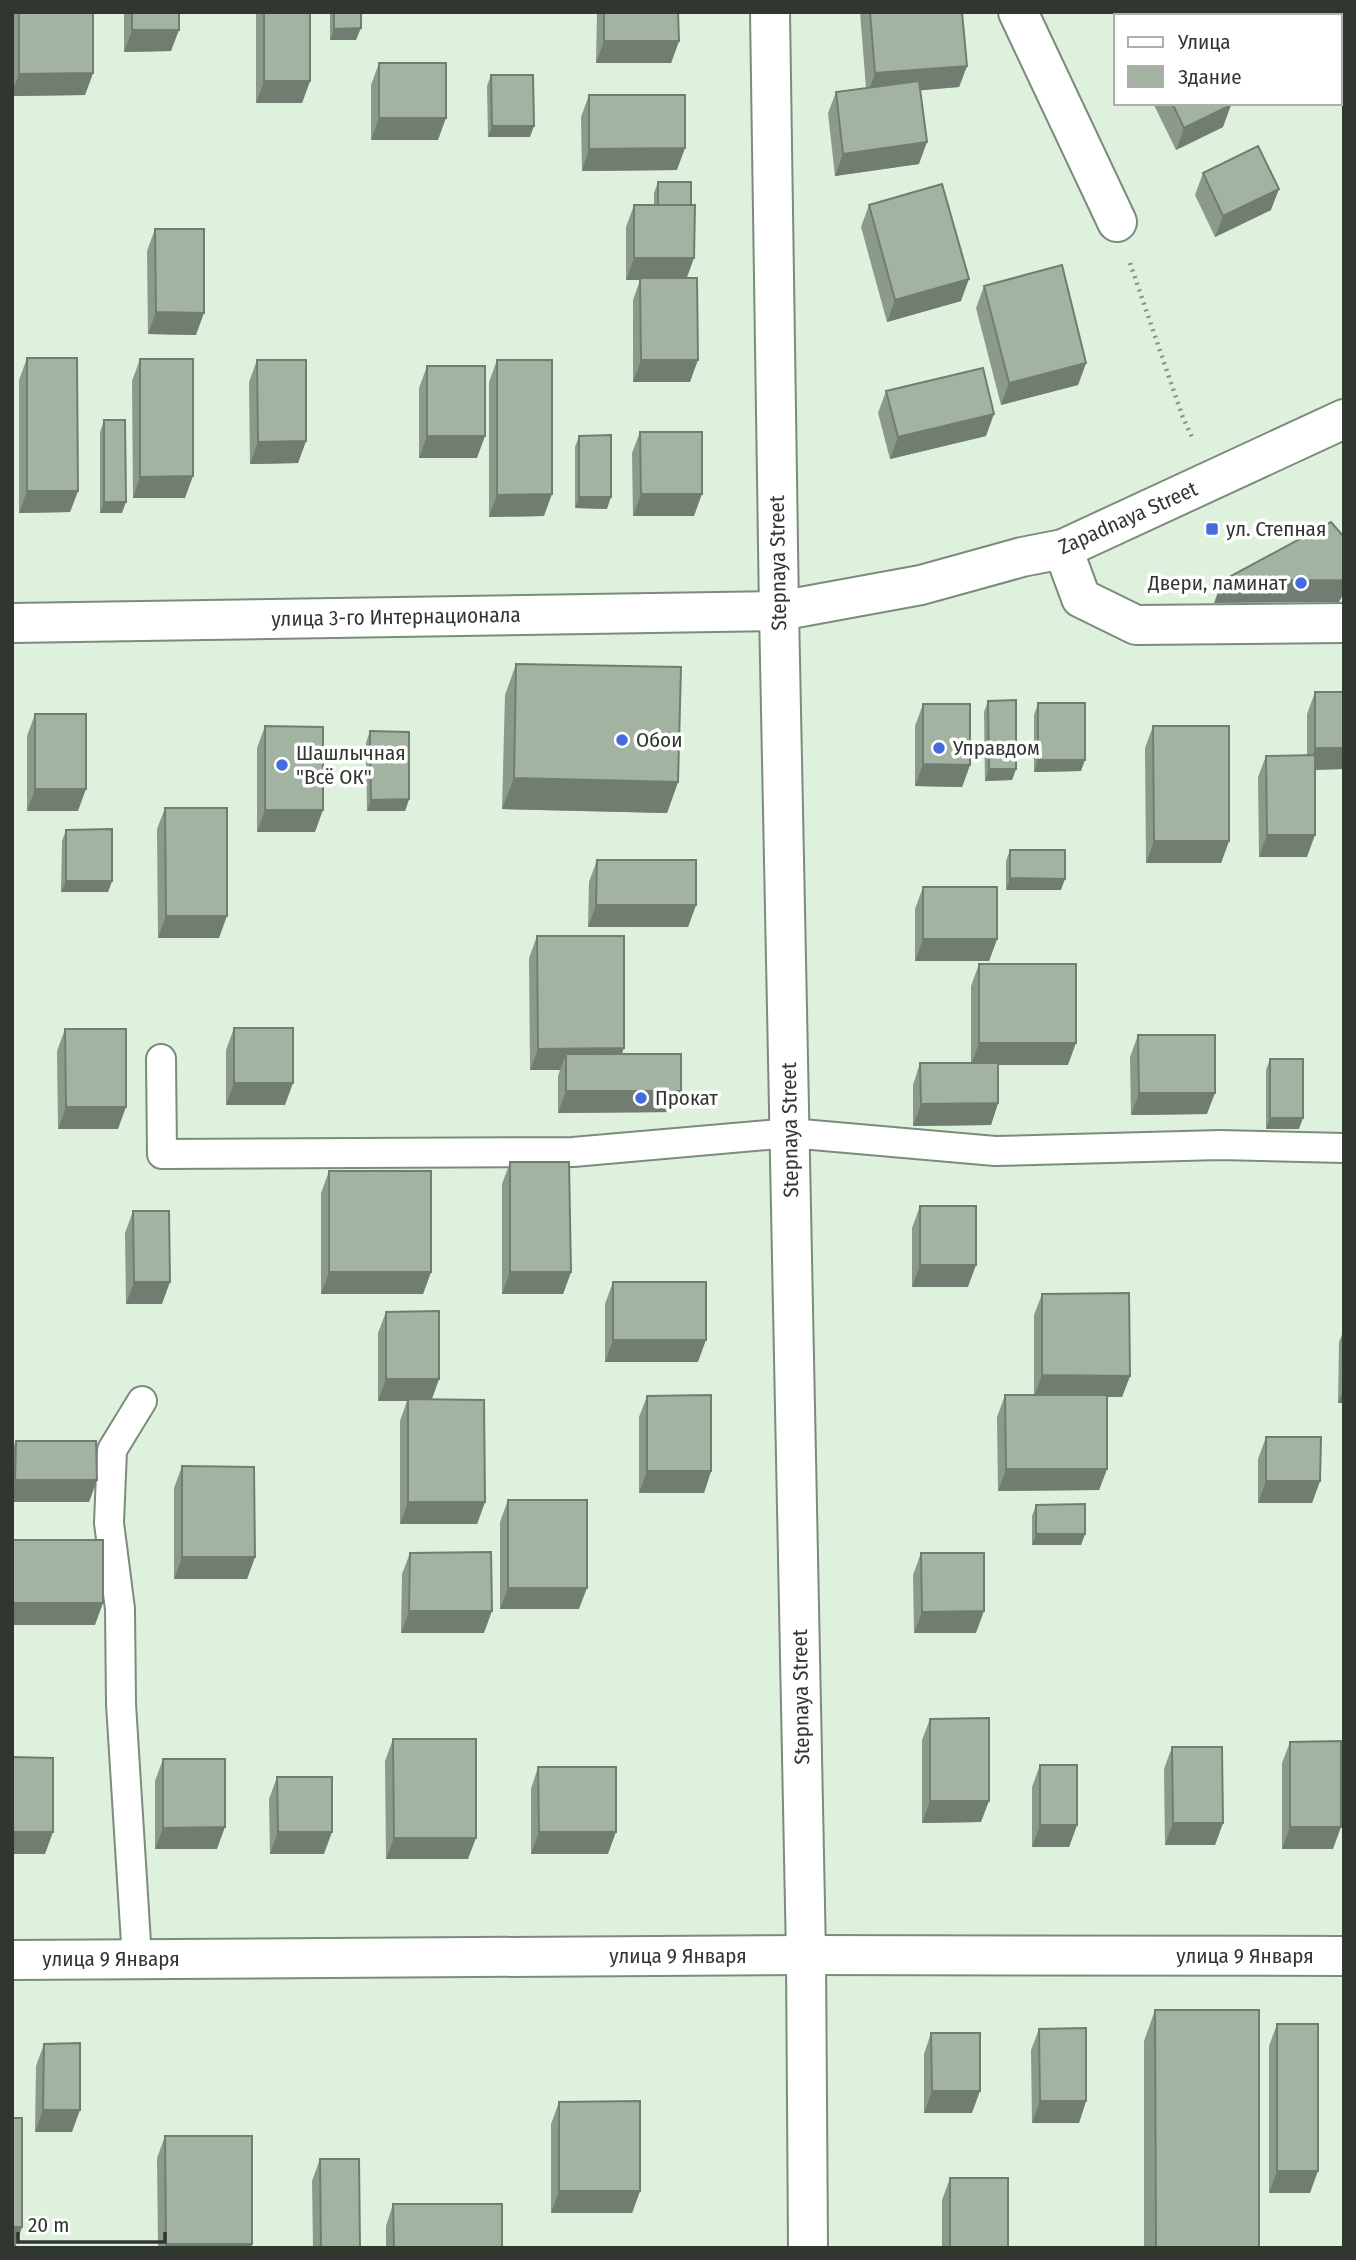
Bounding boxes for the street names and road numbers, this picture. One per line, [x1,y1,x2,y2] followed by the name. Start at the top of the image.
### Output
[1054,476,1202,560] street label: Zapadnaya Street
[764,495,792,631] street label: Stepnaya Street
[271,602,521,632] street label: улица 3-го Интернационала
[776,1062,804,1198] street label: Stepnaya Street
[787,1629,815,1765] street label: Stepnaya Street
[609,1943,747,1969] street label: улица 9 Января
[1176,1943,1314,1969] street label: улица 9 Января
[42,1946,180,1972] street label: улица 9 Января

